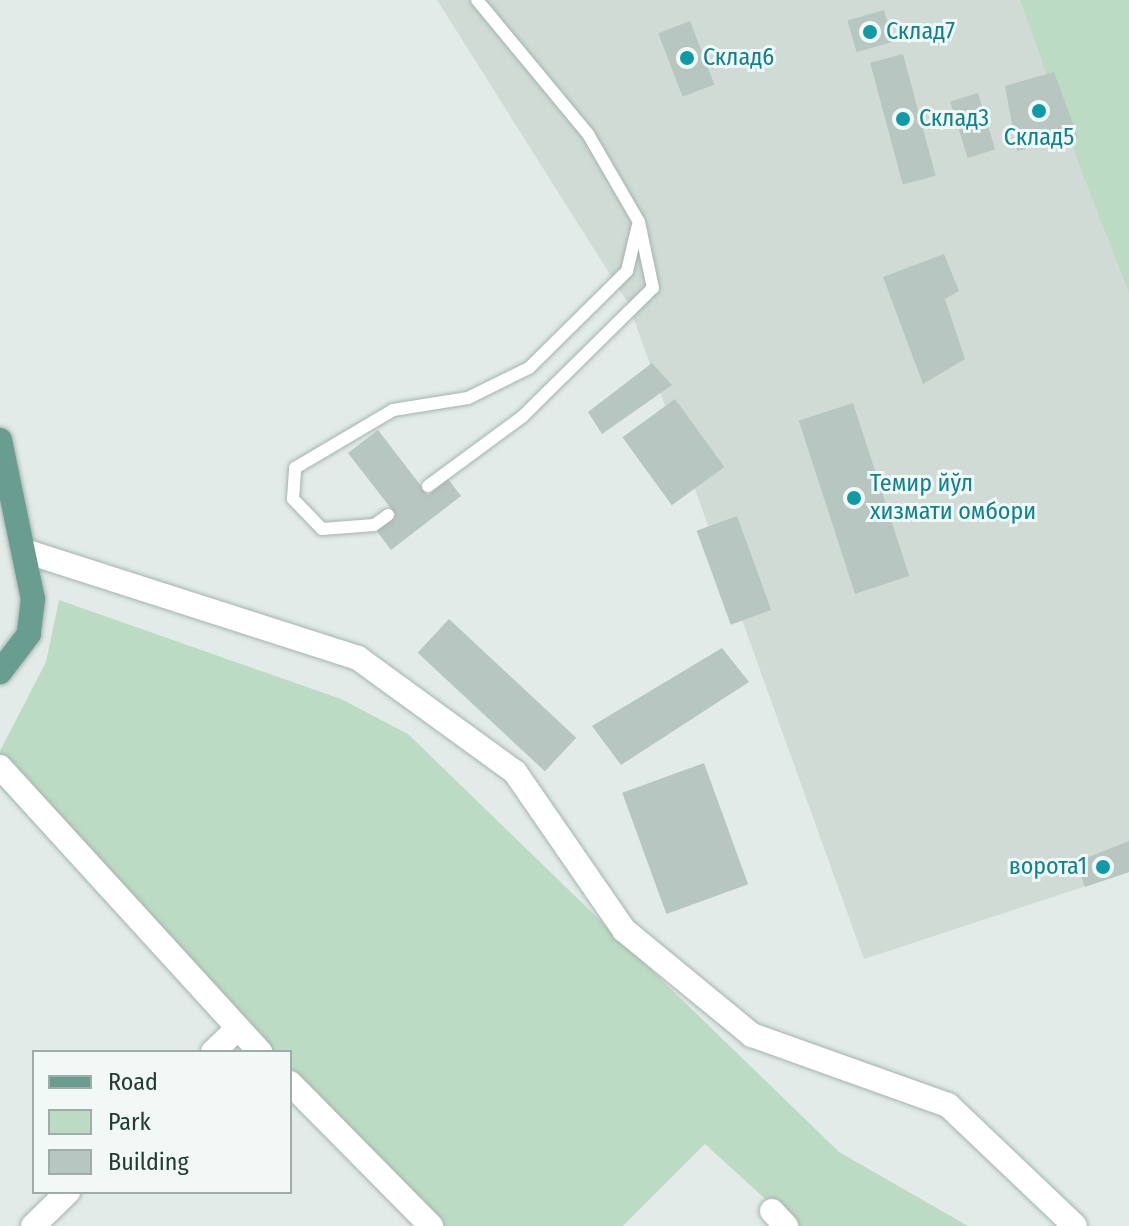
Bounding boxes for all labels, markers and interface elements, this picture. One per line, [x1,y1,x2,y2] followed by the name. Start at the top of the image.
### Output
[886,18,955,46] place label: Склад7
[861,23,879,41] marker: Склад7
[703,44,774,72] place label: Склад6
[678,49,696,67] marker: Склад6
[1030,102,1048,120] marker: Склад5
[919,105,989,133] place label: Склад3
[894,110,912,128] marker: Склад3
[1004,124,1074,152] place label: Склад5
[870,470,1036,526] place label: Темир йўл хизмати омбори
[845,489,863,507] marker: Темир йўл хизмати омбори
[1009,853,1087,881] place label: ворота1
[1094,858,1112,876] marker: ворота1
[32,1050,292,1194] legend
[108,1068,158,1096] text: Road
[108,1108,151,1136] text: Park
[108,1148,189,1176] text: Building

